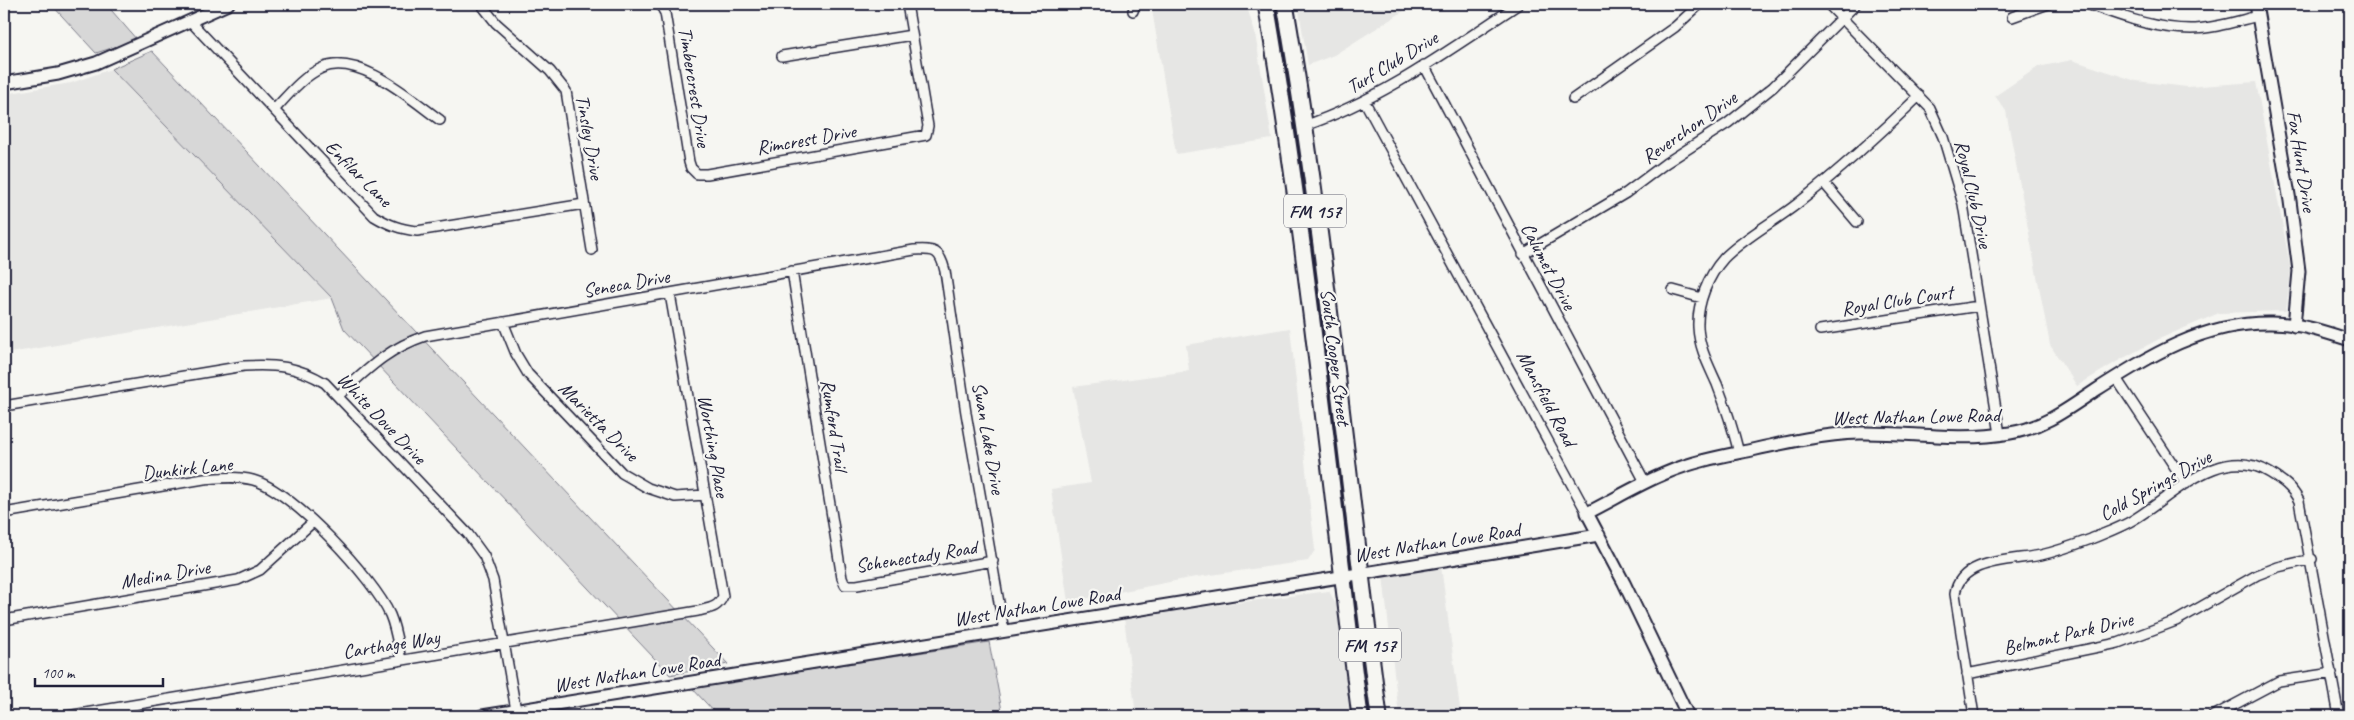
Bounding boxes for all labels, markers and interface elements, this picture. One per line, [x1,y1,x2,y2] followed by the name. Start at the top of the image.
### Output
[673,25,717,150] street label: Timbercrest Drive
[1342,25,1444,99] street label: Turf Club Drive
[1637,85,1743,169] street label: Reverchon Drive
[570,93,610,183] street label: Tinsley Drive
[2281,109,2322,215] street label: Fox Hunt Drive
[755,118,859,161] street label: Rimcrest Drive
[320,134,399,213] street label: Enfilar Lane
[1949,138,1998,252] street label: Royal Club Drive
[1284,195,1346,228] road number: FM 157
[1515,218,1583,315] street label: Calumet Drive
[581,263,673,303] street label: Seneca Drive
[1840,279,1958,322] street label: Royal Club Court
[1315,287,1357,429] street label: South Cooper Street
[1511,346,1584,453] street label: Mansfield Road
[332,367,433,471] street label: White Dove Drive
[553,376,645,468] street label: Marietta Drive
[815,378,855,476] street label: Rumford Trail
[966,380,1011,497] street label: Swan Lake Drive
[692,393,735,501] street label: Worthing Place
[1832,402,2003,430] street label: West Nathan Lowe Road
[2095,444,2217,526] street label: Cold Springs Drive
[141,451,235,486] street label: Dunkirk Lane
[1352,517,1525,568] street label: West Nathan Lowe Road
[854,534,982,578] street label: Schenectady Road
[118,554,213,595] street label: Medina Drive
[952,581,1125,632] street label: West Nathan Lowe Road
[2001,606,2137,661] street label: Belmont Park Drive
[341,624,442,664] street label: Carthage Way
[1339,628,1401,662] road number: FM 157
[552,647,725,698] street label: West Nathan Lowe Road
[35,655,162,687] scale bar
[42,664,76,683] text: 100 m

